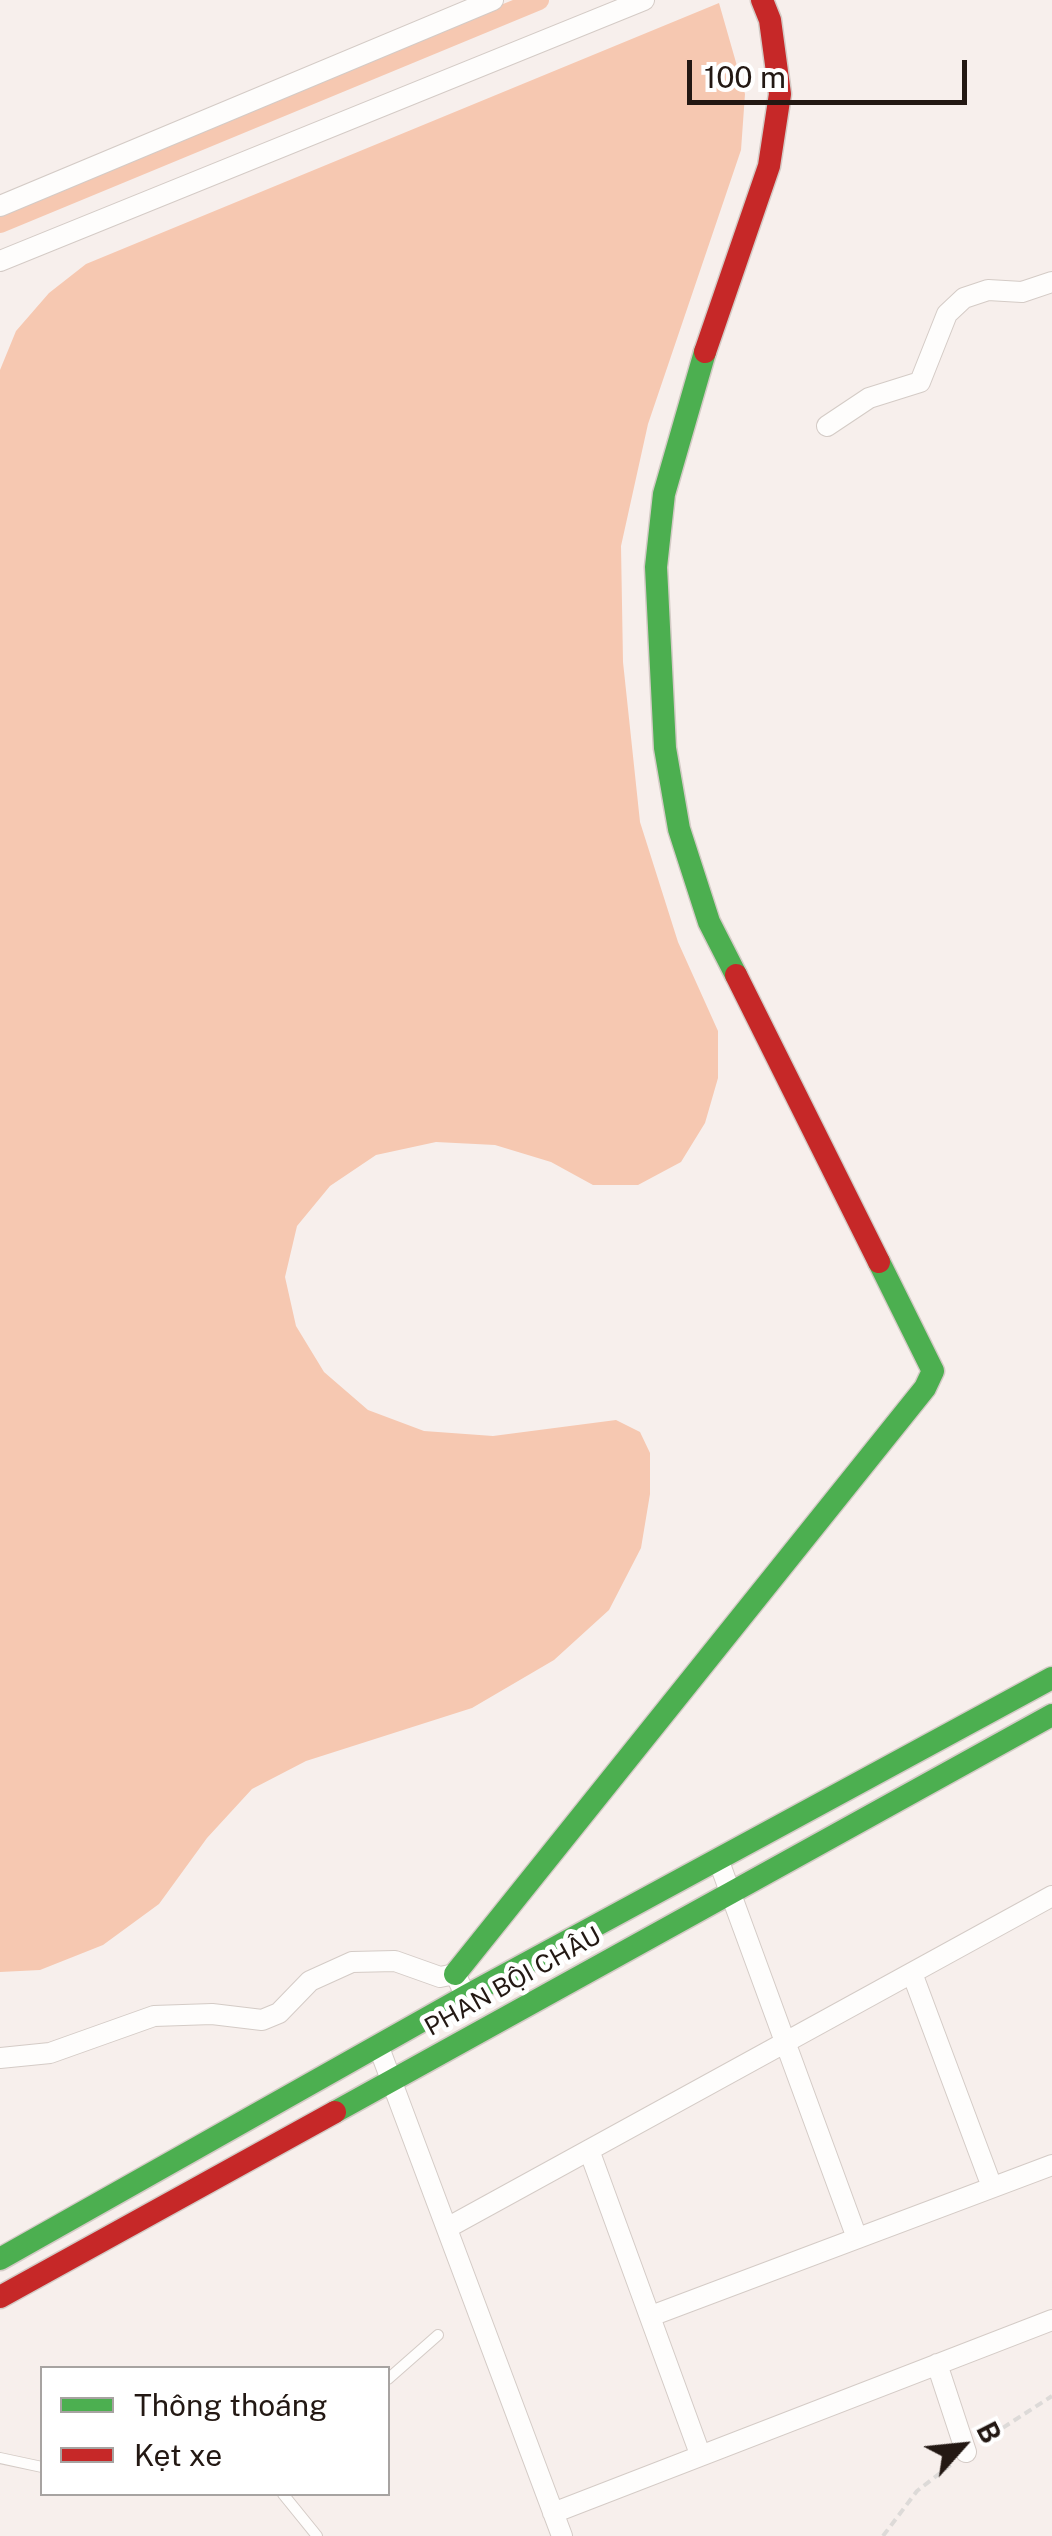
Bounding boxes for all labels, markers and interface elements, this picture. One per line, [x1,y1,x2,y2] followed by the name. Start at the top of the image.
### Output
[692,40,972,102] scale bar
[704,59,786,95] text: 100 m
[420,1921,606,2043] street label: PHAN BỘI CHÂU
[40,2366,390,2496] legend
[134,2387,328,2423] text: Thông thoáng
[912,2396,1012,2496] north arrow
[970,2416,1008,2448] text: B
[134,2437,222,2473] text: Kẹt xe

